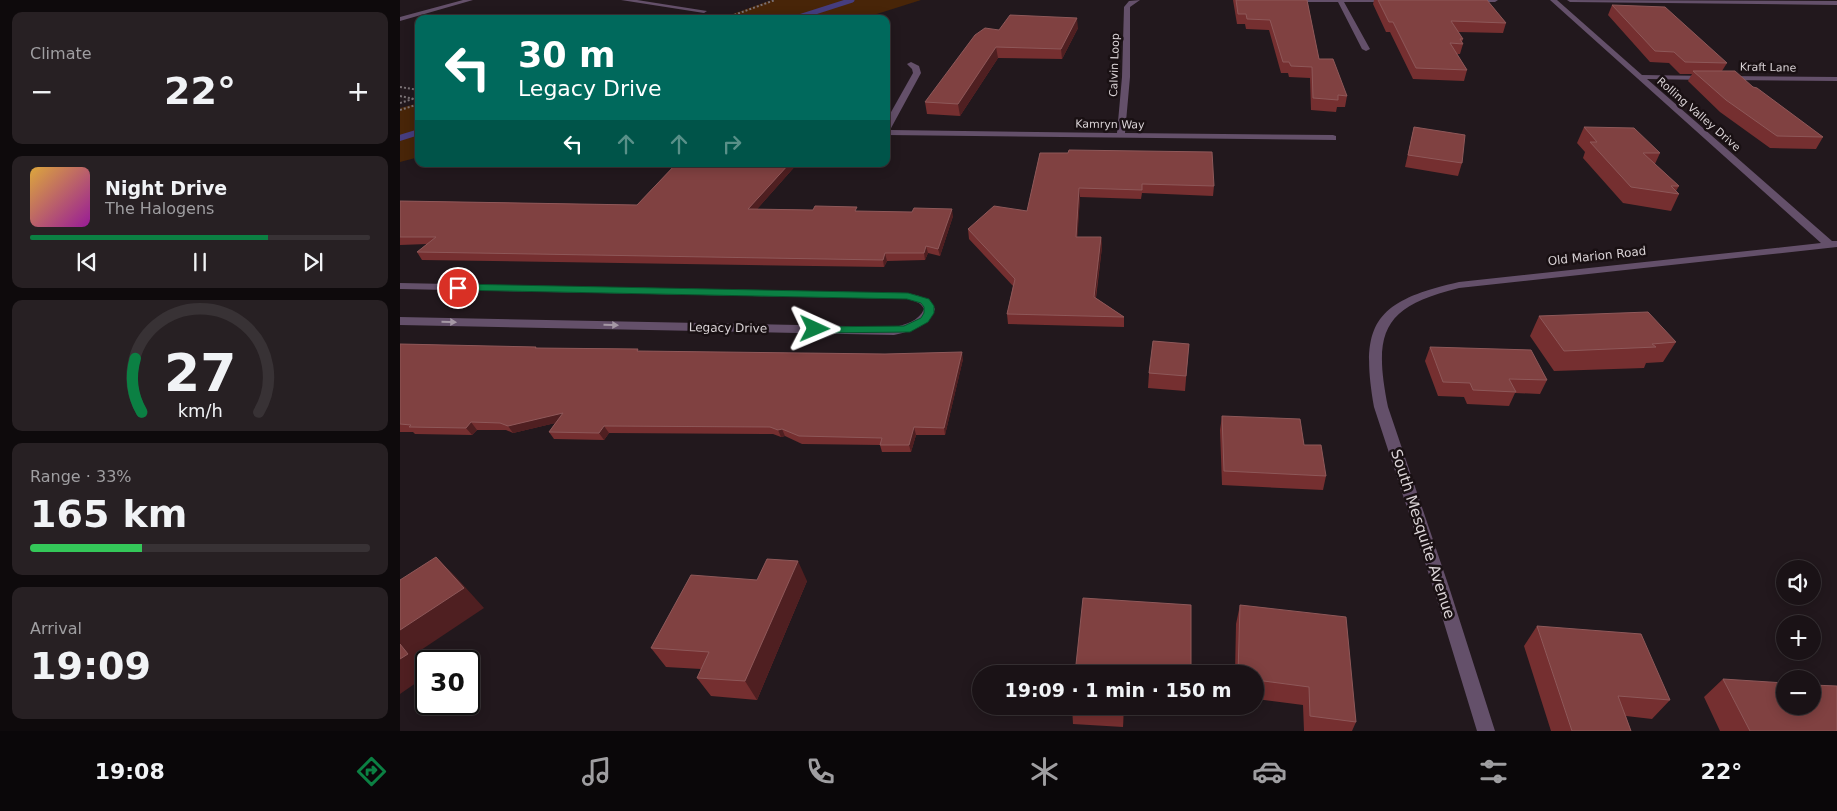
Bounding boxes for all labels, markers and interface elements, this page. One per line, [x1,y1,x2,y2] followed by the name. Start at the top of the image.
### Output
[1107,33,1122,97] street label: Calvin Loop
[435,35,500,100] icon: left
[518,35,615,75] text: 30 m
[30,44,92,63] text: Climate
[1740,61,1797,74] street label: Kraft Lane
[164,69,236,113] text: 22°
[30,75,53,108] text: −
[347,75,370,108] text: +
[1654,75,1743,154] street label: Rolling Valley Drive
[518,76,662,101] text: Legacy Drive
[1075,117,1145,132] street label: Kamryn Way
[559,130,587,158] icon: left
[612,130,640,158] icon: ahead
[665,130,693,158] icon: ahead
[718,130,746,158] icon: right
[105,177,227,199] text: Night Drive
[105,199,214,218] text: The Halogens
[1547,244,1647,268] street label: Old Marion Road
[73,248,101,276] icon: previous
[186,248,214,276] icon: pause
[299,248,327,276] icon: next
[437,267,479,309] pin
[444,274,472,302] icon: arrive
[788,302,840,354] position arrow
[441,318,457,326] one-way arrow
[689,320,767,336] street label: Legacy Drive
[603,321,619,329] one-way arrow
[164,343,236,403] text: 27
[177,400,223,421] text: km/h
[1387,447,1459,621] street label: South Mesquite Avenue
[30,467,132,486] text: Range · 33%
[30,492,187,536] text: 165 km
[1776,560,1821,715] map controls
[1776,560,1821,605] button: sound
[1776,615,1821,660] button: +
[30,619,82,638] text: Arrival
[30,644,151,688] text: 19:09
[415,650,480,715] speed limit sign: 30
[1776,670,1821,715] button: −
[1004,679,1232,701] text: 19:09 · 1 min · 150 m
[354,754,389,789] icon: directions
[579,754,614,789] icon: music
[803,754,838,789] icon: phone
[1027,754,1062,789] icon: climate
[1252,754,1287,789] icon: car
[1476,754,1511,789] icon: filters
[95,759,165,784] text: 19:08
[1701,759,1742,784] text: 22°

